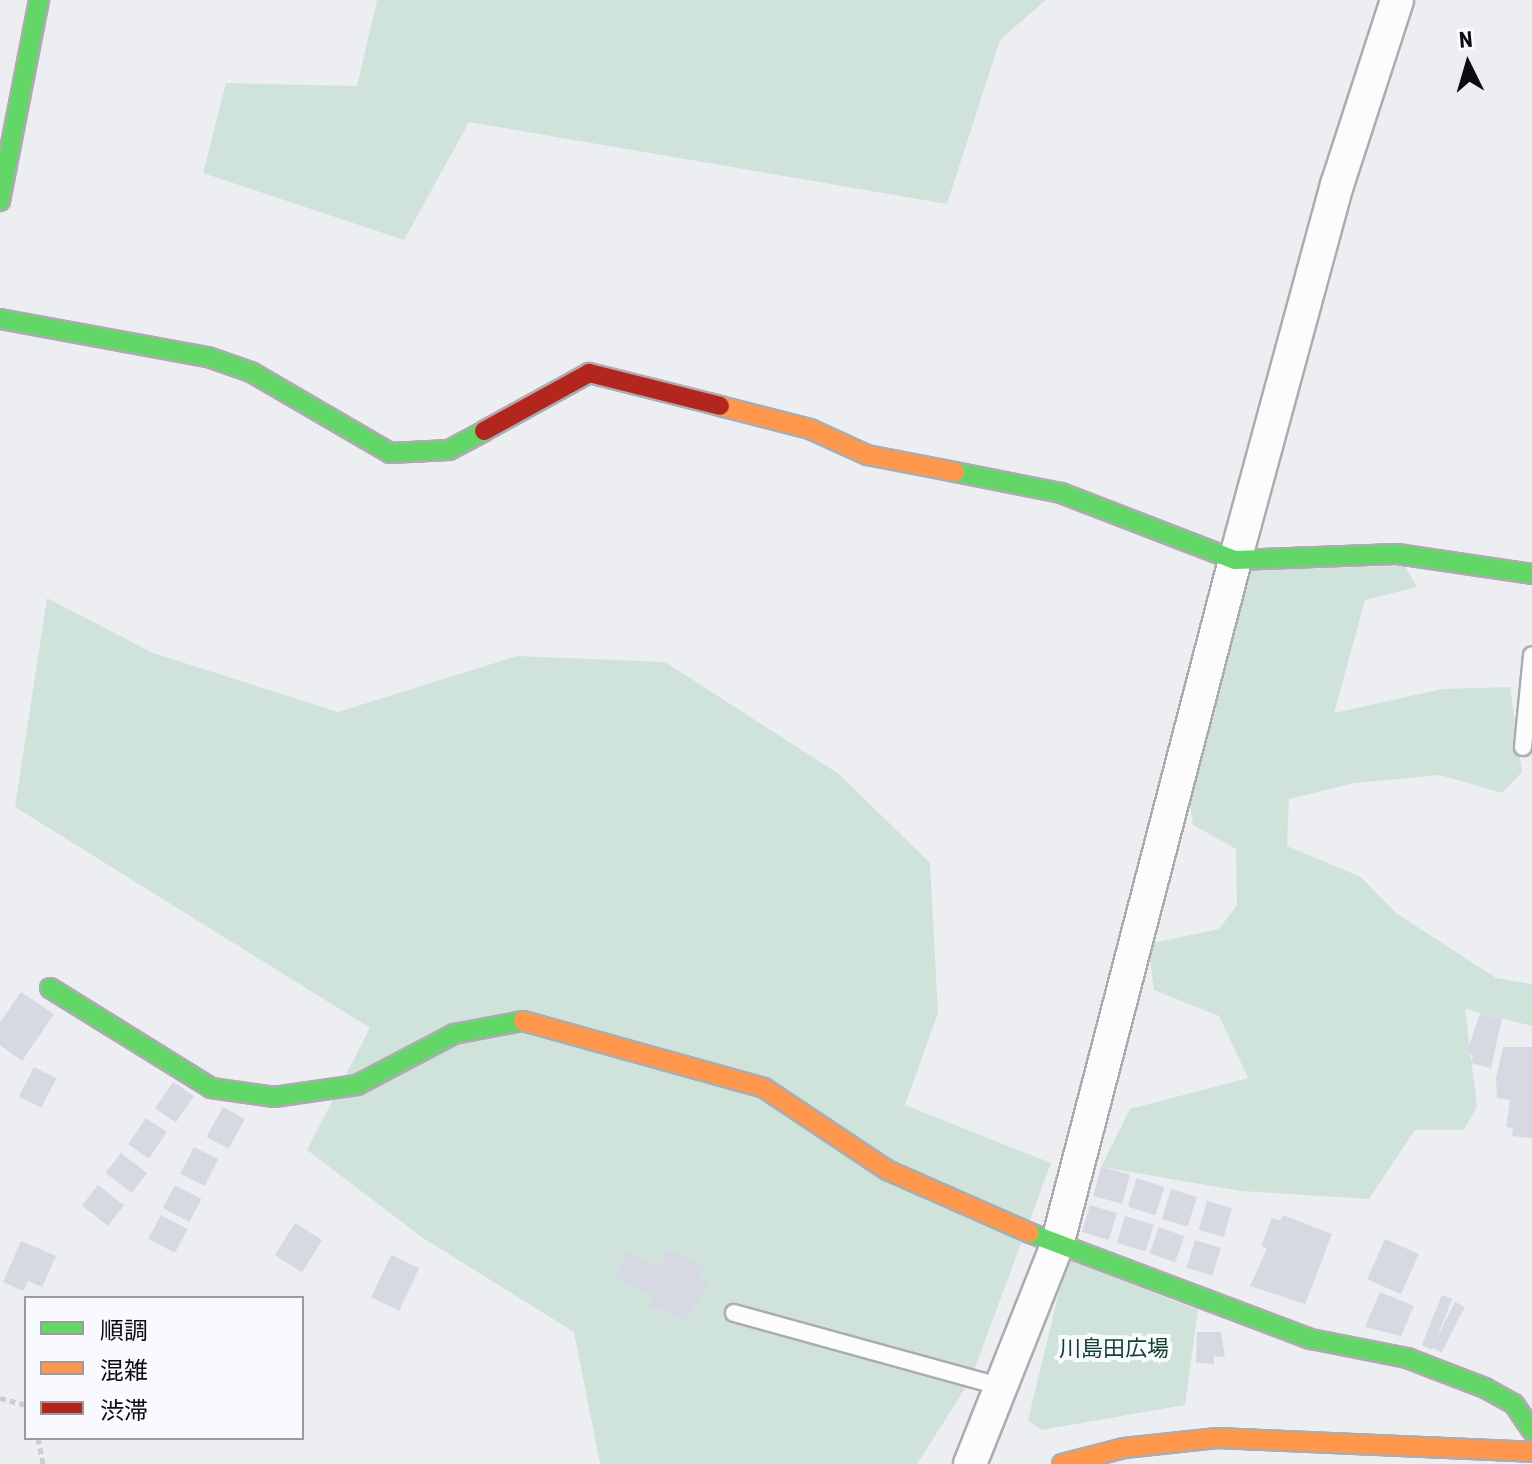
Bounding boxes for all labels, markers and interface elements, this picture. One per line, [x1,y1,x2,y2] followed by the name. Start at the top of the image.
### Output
[1428,24,1508,104] north arrow
[1458,27,1474,53] text: N
[24,1296,304,1440] legend
[100,1317,148,1345] text: 順調
[1059,1336,1169,1362] park label: 川島田広場
[100,1357,148,1385] text: 混雑
[100,1397,148,1425] text: 渋滞

